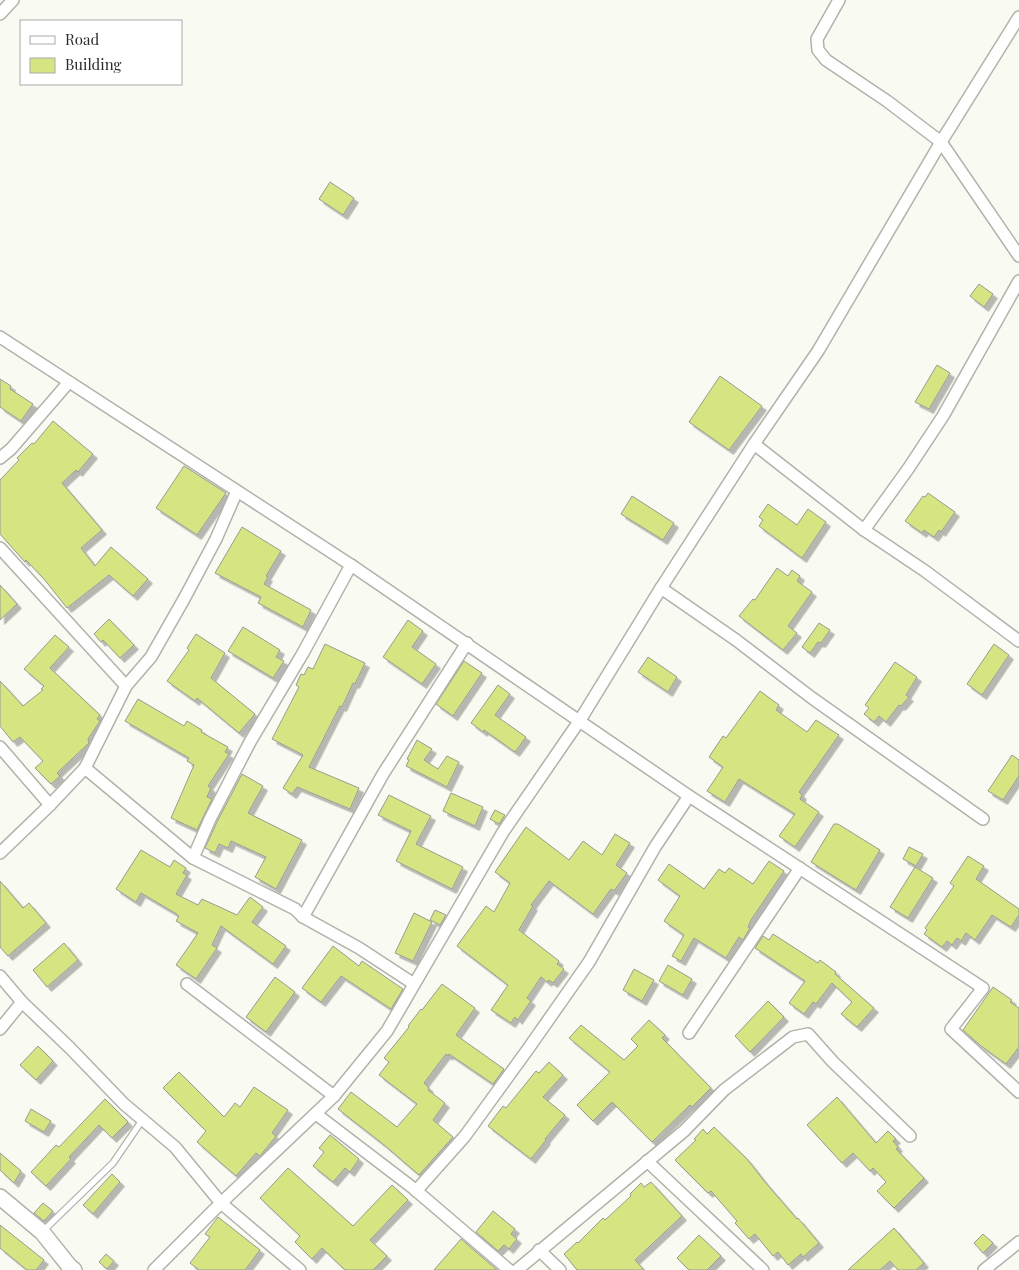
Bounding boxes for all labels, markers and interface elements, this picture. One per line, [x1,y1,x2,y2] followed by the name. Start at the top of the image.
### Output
[20,20,182,85] legend
[65,29,99,49] text: Road
[65,54,122,74] text: Building

